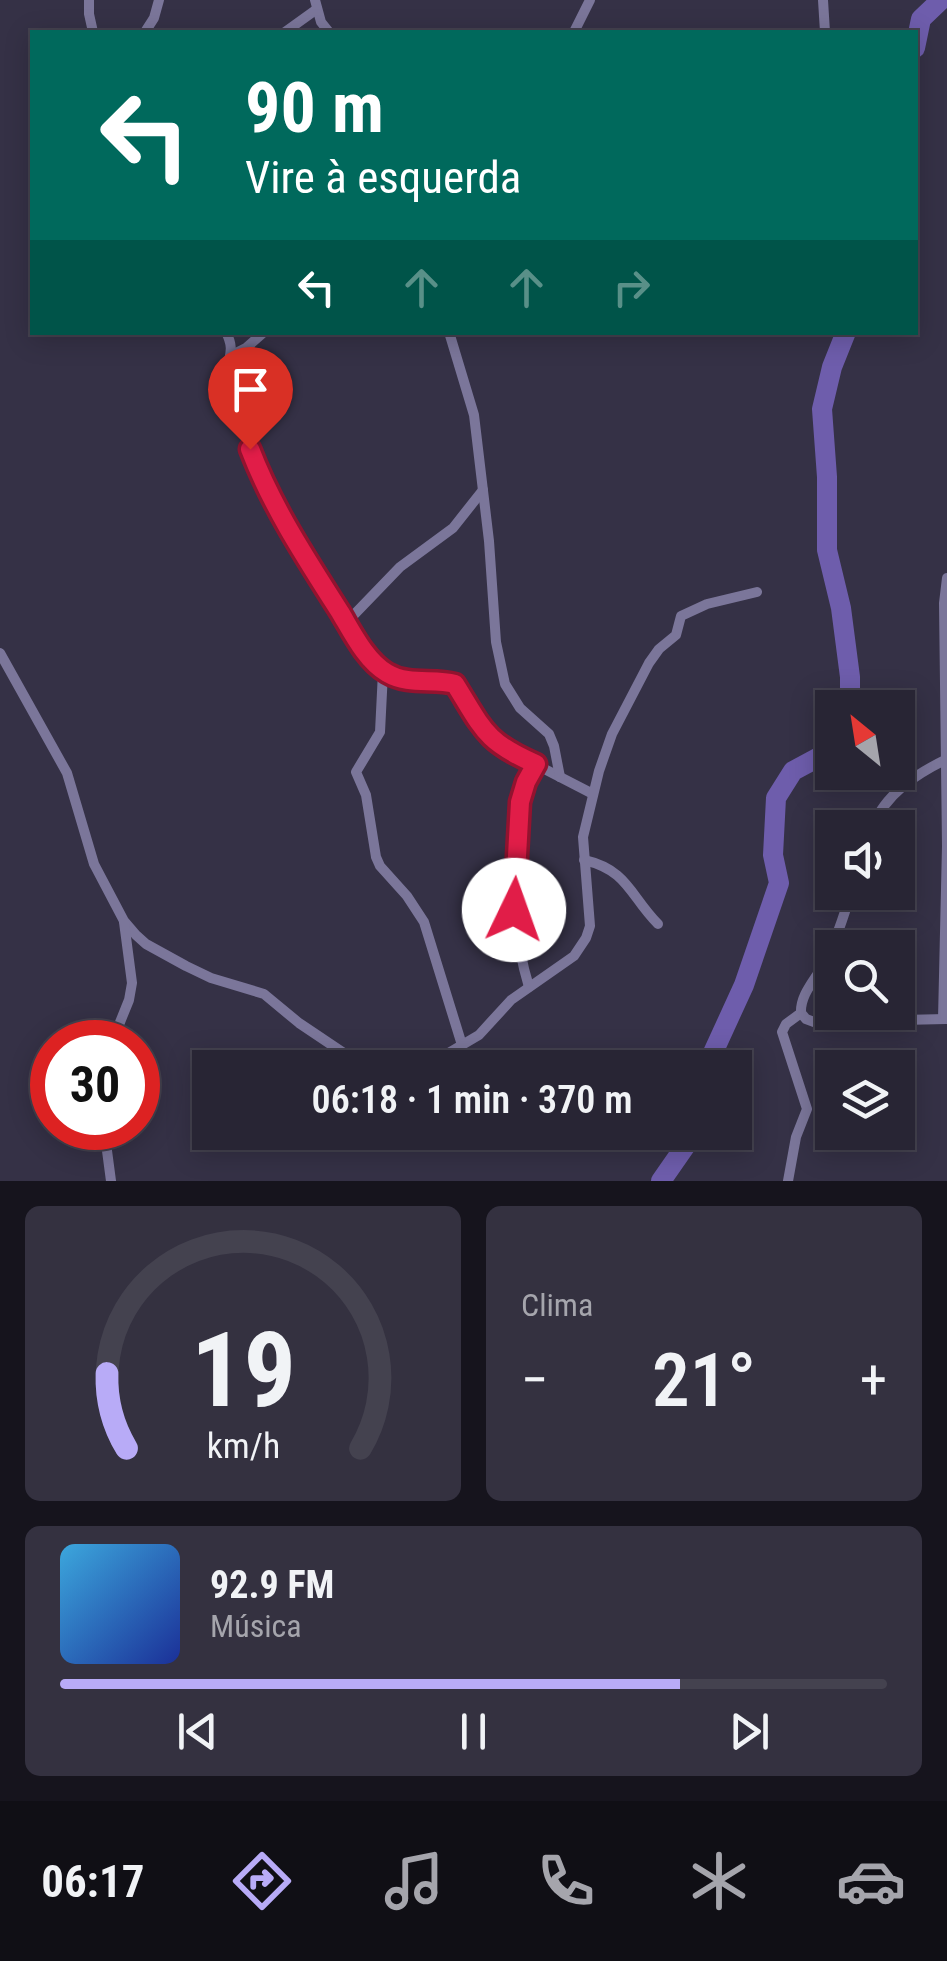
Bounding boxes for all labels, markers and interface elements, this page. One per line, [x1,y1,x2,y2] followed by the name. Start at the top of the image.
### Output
[245,67,384,149] text: 90 m
[80,70,210,200] icon: left
[245,151,521,204] text: Vire à esquerda
[289,260,344,315] icon: left
[394,260,449,315] icon: ahead
[499,260,554,315] icon: ahead
[604,260,659,315] icon: right
[208,347,293,450] pin
[223,362,278,417] icon: arrive
[815,690,915,790] north arrow
[815,690,915,1150] map controls
[815,810,915,910] button: sound
[462,858,566,962] position arrow
[815,930,915,1030] button: search
[30,1020,160,1150] speed limit sign: 30
[815,1050,915,1150] button: layers
[312,1078,632,1122] text: 06:18 · 1 min · 370 m
[521,1286,593,1324] text: Clima
[190,1310,296,1431] text: 19
[652,1336,756,1424] text: 21°
[521,1348,549,1412] text: −
[860,1348,887,1412] text: +
[206,1425,280,1467] text: km/h
[210,1563,334,1607] text: 92.9 FM
[210,1607,302,1645] text: Música
[170,1704,225,1759] icon: previous
[446,1704,501,1759] icon: pause
[722,1704,777,1759] icon: next
[227,1846,297,1916] icon: directions
[379,1846,449,1916] icon: music
[531,1846,601,1916] icon: phone
[684,1846,754,1916] icon: climate
[836,1846,906,1916] icon: car
[41,1855,144,1908] text: 06:17

